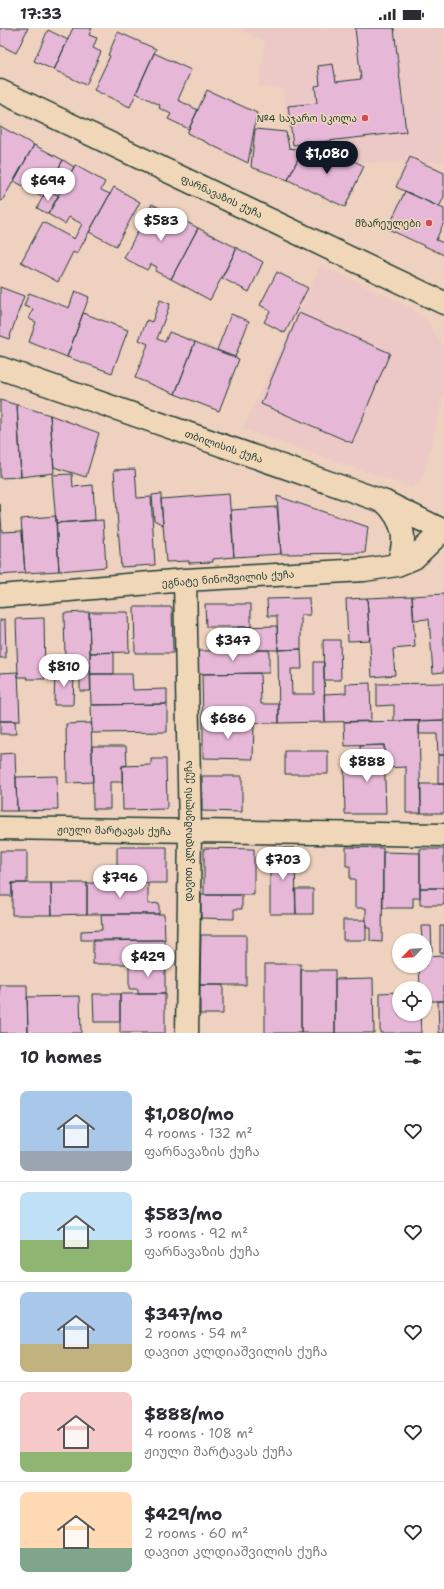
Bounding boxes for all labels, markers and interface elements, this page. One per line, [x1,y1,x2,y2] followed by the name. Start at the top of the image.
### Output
[20,4,62,24] text: 17:33
[257,112,357,125] place label: №4 საჯარო სკოლა
[360,113,370,123] marker: №4 საჯარო სკოლა
[294,141,360,175] pin: $1,080
[305,145,349,162] text: $1,080
[24,168,72,202] pin: $694
[30,172,66,189] text: $694
[179,172,265,221] street label: ფარნავაზის ქუჩა
[137,208,185,242] pin: $583
[143,212,179,229] text: $583
[355,217,421,230] place label: მზარეულები
[424,218,434,228] marker: მზარეულები
[183,427,265,466] street label: თბილისის ქუჩა
[161,567,295,590] street label: ეგნატე ნინოშვილის ქუჩა
[209,628,257,662] pin: $347
[215,632,251,649] text: $347
[40,654,88,688] pin: $810
[48,658,80,675] text: $810
[204,706,252,740] pin: $686
[210,710,246,727] text: $686
[343,749,391,783] pin: $888
[349,753,385,770] text: $888
[182,760,195,902] street label: დავით კლდიაშვილის ქუჩა
[57,823,171,838] street label: ჟიული შარტავას ქუჩა
[259,847,307,881] pin: $703
[265,851,301,868] text: $703
[96,865,144,899] pin: $796
[102,869,138,886] text: $796
[392,933,432,973] north arrow
[392,933,432,1021] map controls
[124,944,172,978] pin: $429
[131,948,165,965] text: $429
[392,981,432,1021] button: locate
[20,1046,102,1068] text: 10 homes
[402,1046,424,1068] icon: filters
[144,1103,234,1125] text: $1,080/mo
[52,1107,100,1155] icon: home
[402,1120,424,1142] icon: heart
[144,1125,253,1142] text: 4 rooms · 132 m²
[144,1143,260,1160] text: ფარნავაზის ქუჩა
[144,1203,223,1225] text: $583/mo
[52,1208,100,1256] icon: home
[402,1221,424,1243] icon: heart
[144,1225,248,1242] text: 3 rooms · 92 m²
[144,1243,260,1260] text: ფარნავაზის ქუჩა
[144,1303,223,1325] text: $347/mo
[52,1308,100,1356] icon: home
[402,1321,424,1343] icon: heart
[144,1325,247,1342] text: 2 rooms · 54 m²
[144,1343,327,1360] text: დავით კლდიაშვილის ქუჩა
[144,1403,224,1425] text: $888/mo
[52,1408,100,1456] icon: home
[402,1421,424,1443] icon: heart
[144,1425,254,1442] text: 4 rooms · 108 m²
[144,1443,293,1460] text: ჟიული შარტავას ქუჩა
[144,1503,222,1525] text: $429/mo
[52,1508,100,1556] icon: home
[402,1521,424,1543] icon: heart
[144,1525,248,1542] text: 2 rooms · 60 m²
[144,1543,327,1560] text: დავით კლდიაშვილის ქუჩა

